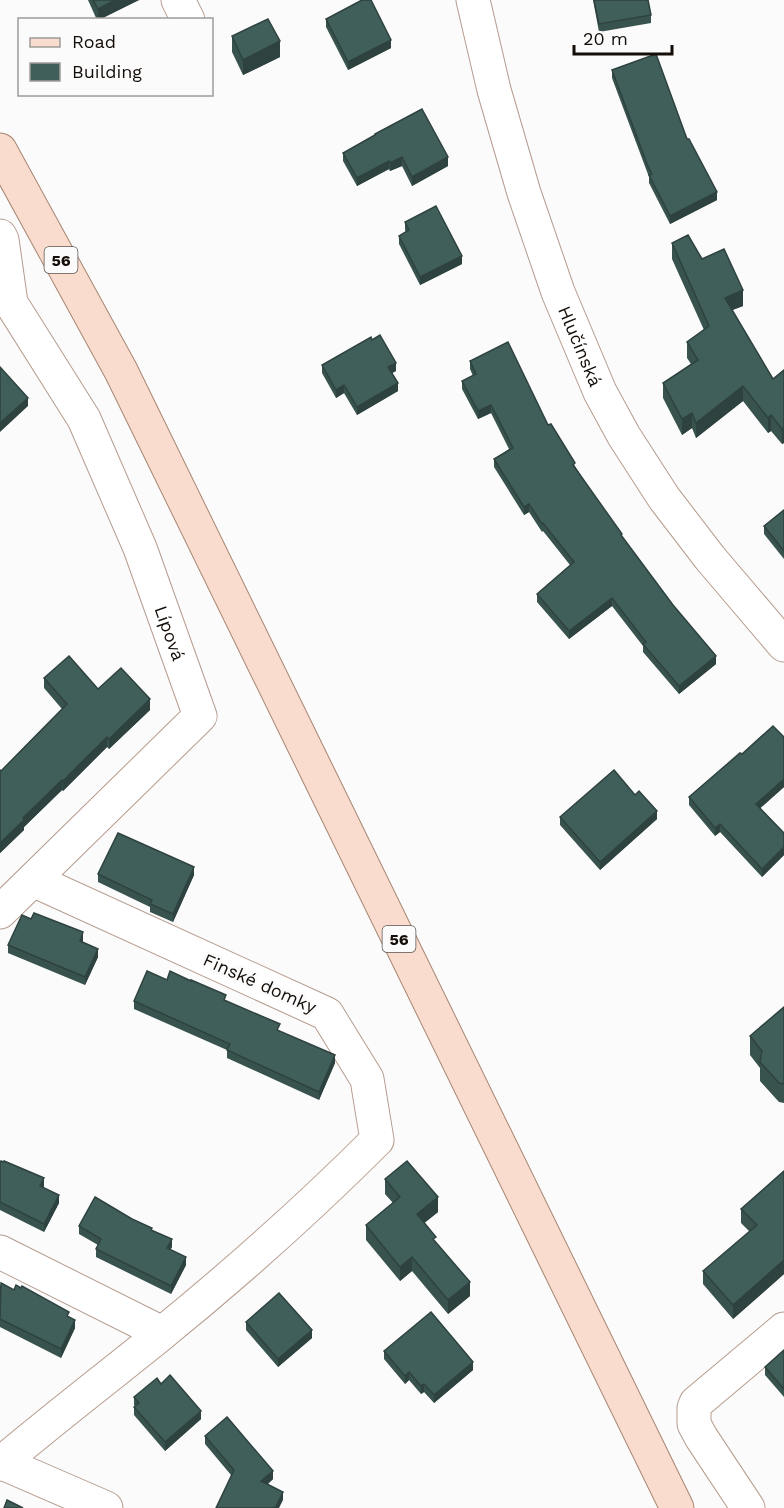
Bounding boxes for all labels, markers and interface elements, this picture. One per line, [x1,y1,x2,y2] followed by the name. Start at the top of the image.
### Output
[18,18,213,96] legend
[574,18,672,56] scale bar
[583,28,628,49] text: 20 m
[72,31,116,52] text: Road
[72,61,142,82] text: Building
[44,247,78,273] road number: 56
[554,303,607,390] street label: Hlučínská
[151,603,190,663] street label: Lípová
[382,926,416,952] road number: 56
[200,949,320,1018] street label: Finské domky

